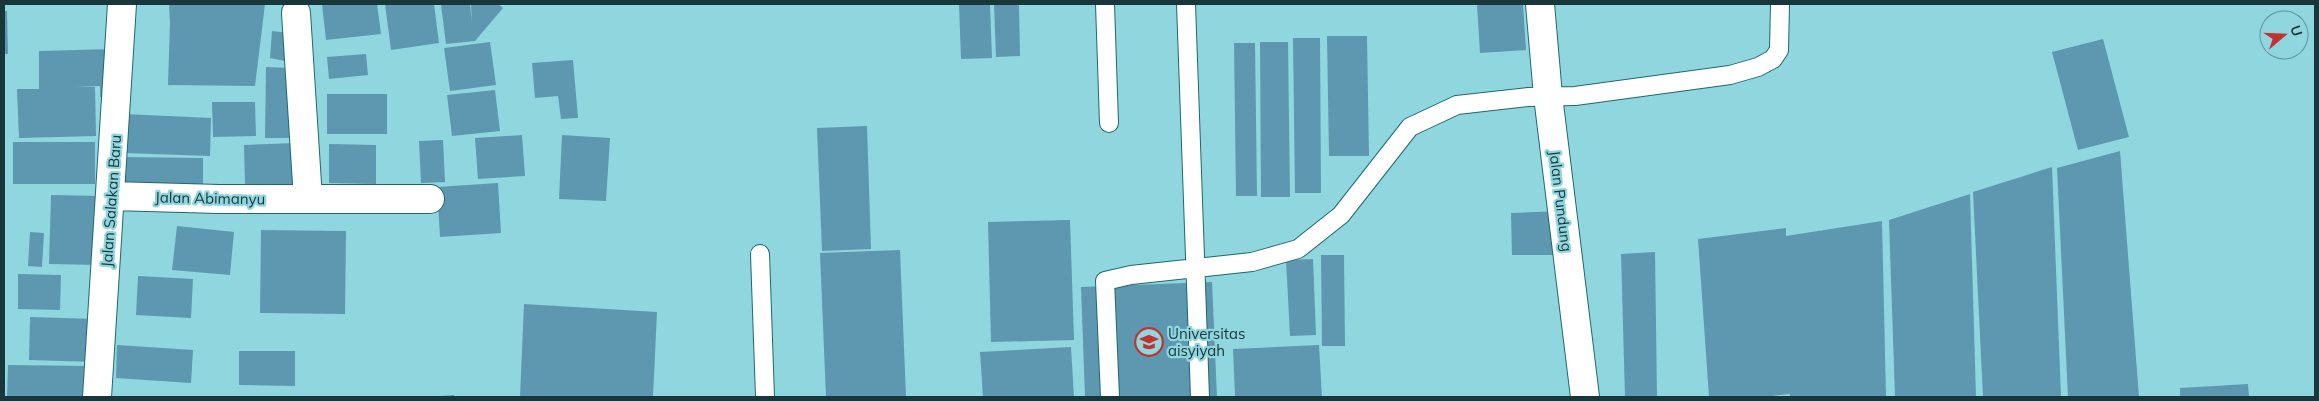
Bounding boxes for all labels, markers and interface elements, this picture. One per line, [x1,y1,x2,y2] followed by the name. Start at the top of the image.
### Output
[2259,10,2309,60] north arrow
[2286,23,2306,39] text: U
[97,134,125,268] street label: Jalan Salakan Baru
[1545,149,1577,253] street label: Jalan Pundung
[155,188,265,208] street label: Jalan Abimanyu
[1168,324,1245,360] place label: Universitas aisyiyah
[1134,327,1164,357] school or university icon: Universitas aisyiyah

